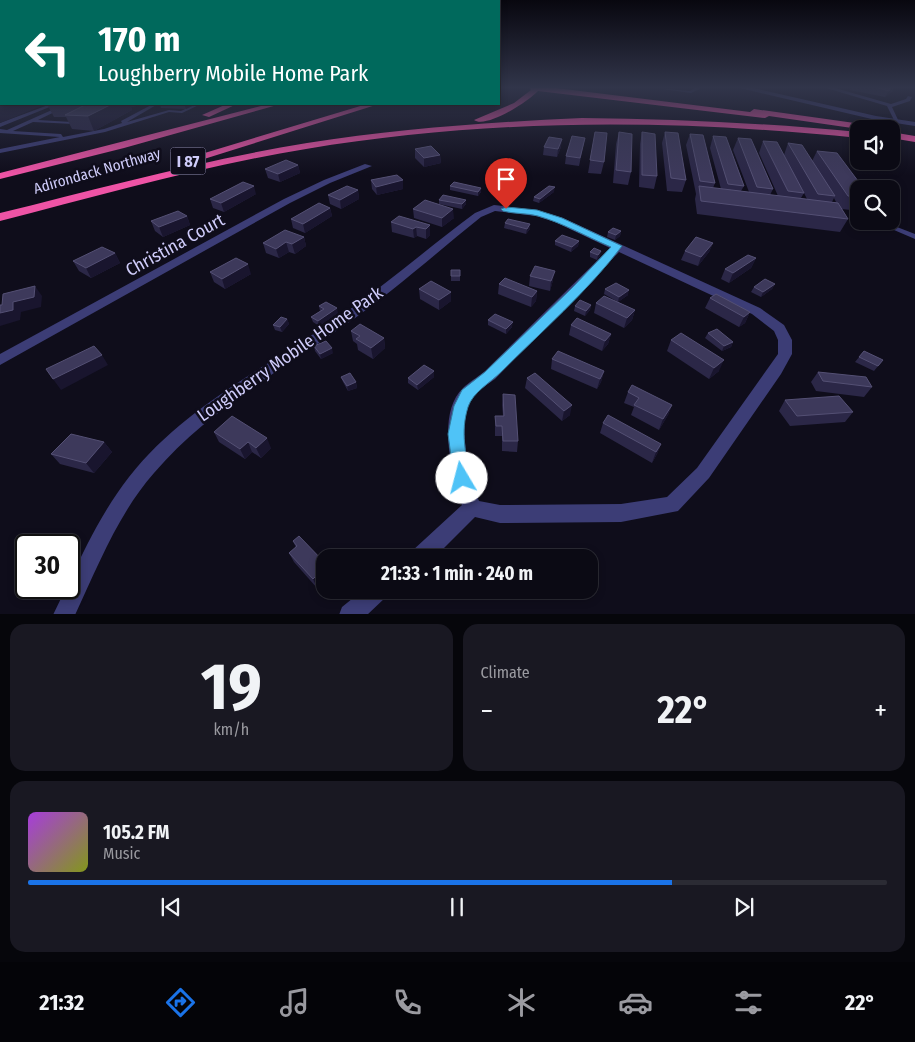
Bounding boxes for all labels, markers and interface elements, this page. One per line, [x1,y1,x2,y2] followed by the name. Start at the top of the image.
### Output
[98,18,181,60] text: 170 m
[15,20,80,85] icon: left
[98,60,368,87] text: Loughberry Mobile Home Park
[850,120,900,230] map controls
[850,120,900,170] button: sound
[31,144,163,198] street label: Adirondack Northway
[170,148,206,175] road number: I 87
[485,158,527,209] pin
[492,165,520,193] icon: arrive
[850,180,900,230] button: search
[122,209,228,281] street label: Christina Court
[193,281,387,426] street label: Loughberry Mobile Home Park
[435,451,487,503] position arrow
[15,534,80,599] speed limit sign: 30
[381,562,533,585] text: 21:33 · 1 min · 240 m
[201,648,262,726] text: 19
[481,663,530,682] text: Climate
[657,687,710,733] text: 22°
[481,694,493,727] text: −
[874,694,887,727] text: +
[213,720,249,739] text: km/h
[103,821,169,844] text: 105.2 FM
[103,844,140,863] text: Music
[157,893,185,921] icon: previous
[443,893,471,921] icon: pause
[730,893,758,921] icon: next
[163,985,198,1020] icon: directions
[277,985,312,1020] icon: music
[390,985,425,1020] icon: phone
[504,985,539,1020] icon: climate
[618,985,653,1020] icon: car
[731,985,766,1020] icon: filters
[39,989,84,1016] text: 21:32
[845,989,876,1016] text: 22°

